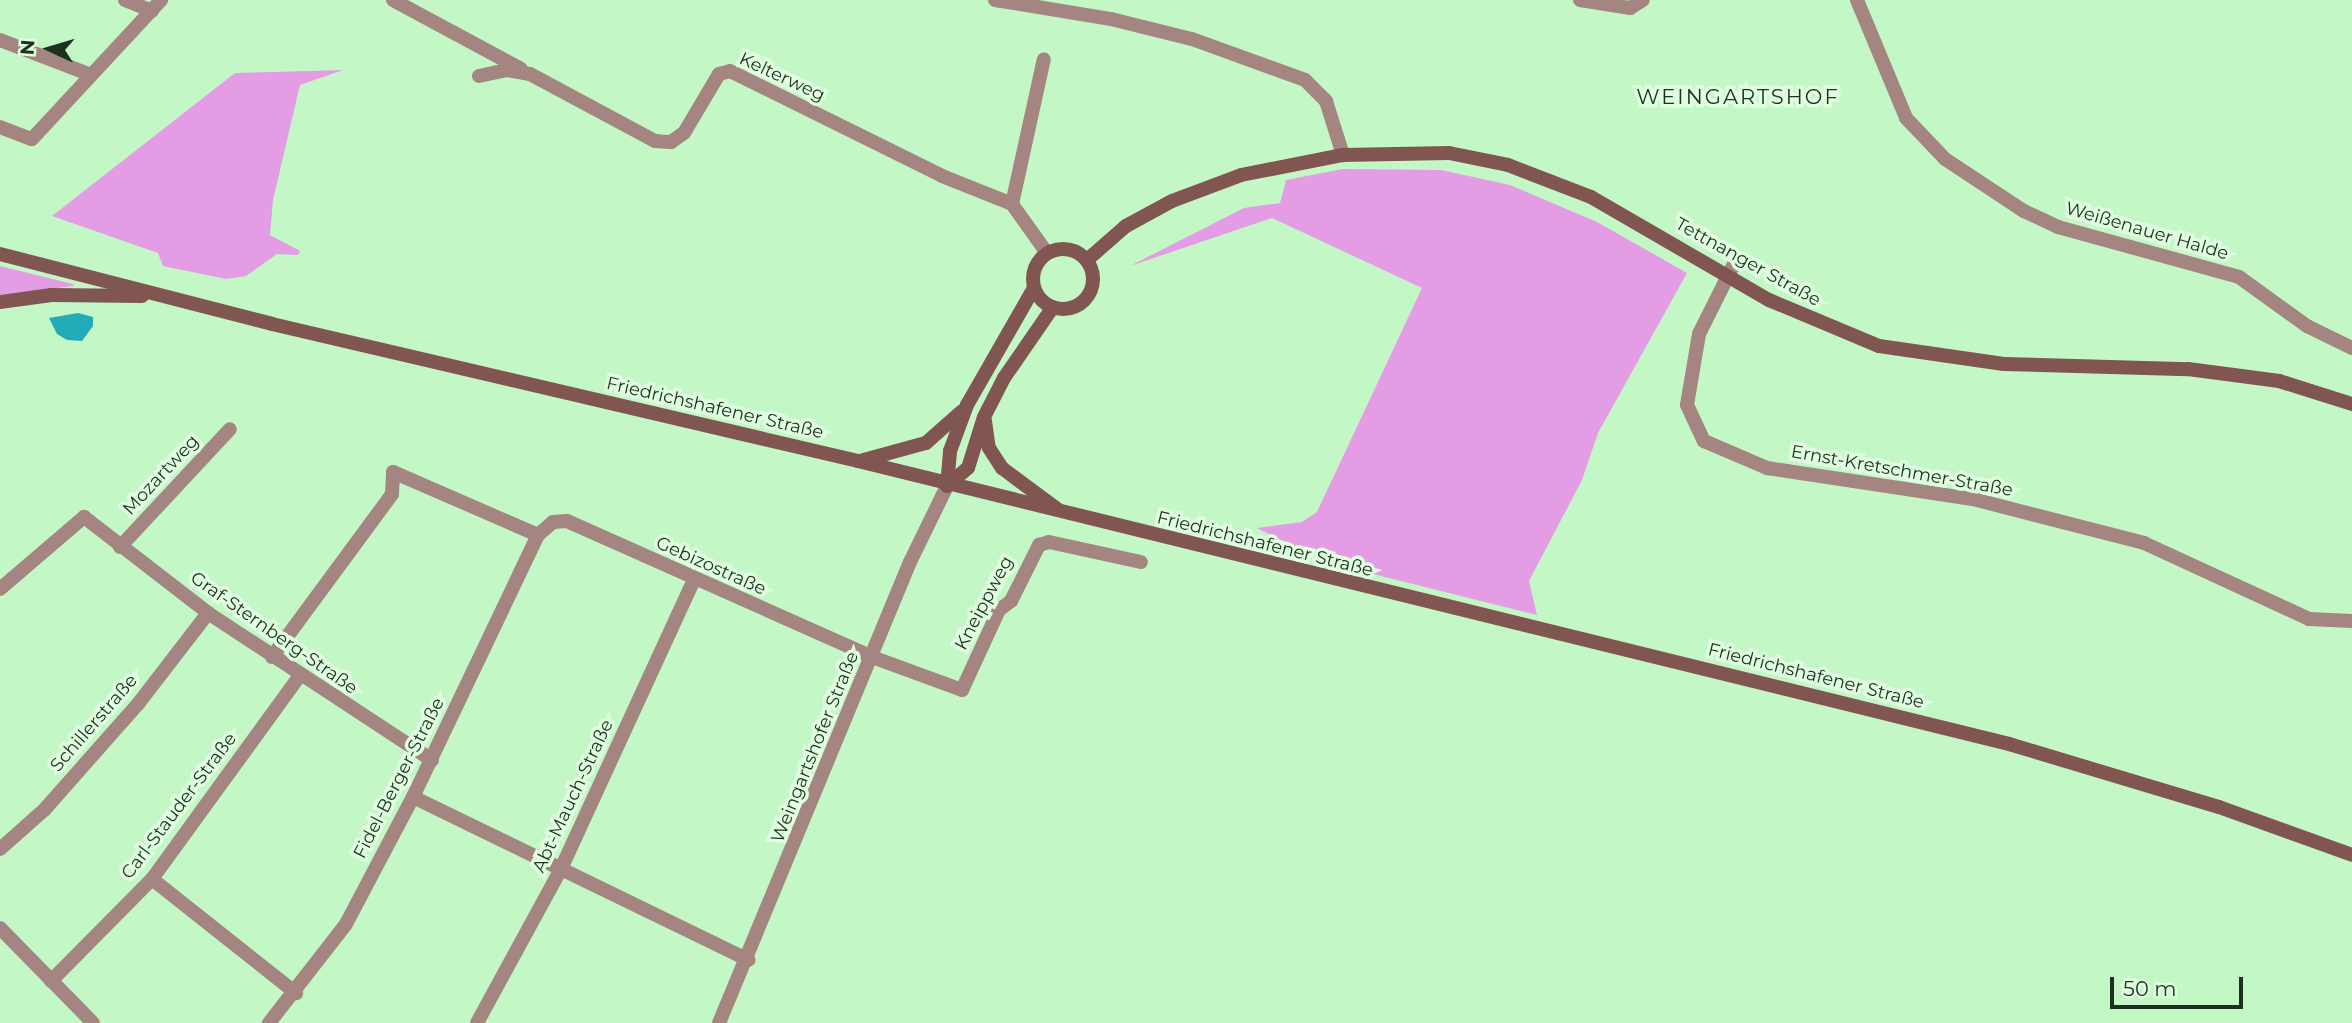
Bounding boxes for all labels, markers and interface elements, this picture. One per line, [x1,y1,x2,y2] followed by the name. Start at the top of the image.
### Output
[14,14,84,84] north arrow
[16,39,40,56] text: N
[736,48,828,106] street label: Kelterweg
[1638,84,1838,110] district label: WEINGARTSHOF
[2063,197,2231,265] street label: Weißenauer Halde
[1671,213,1825,311] street label: Tettnanger Straße
[604,373,826,443] street label: Friedrichshafener Straße
[118,431,204,519] street label: Mozartweg
[1789,441,2015,501] street label: Ernst-Kretschmer-Straße
[1155,507,1375,581] street label: Friedrichshafener Straße
[653,532,769,600] street label: Gebizostraße
[950,552,1018,654] street label: Kneippweg
[186,567,362,699] street label: Graf-Sternberg-Straße
[1706,639,1926,713] street label: Friedrichshafener Straße
[767,648,863,846] street label: Weingartshofer Straße
[46,670,142,776] street label: Schillerstraße
[349,694,449,862] street label: Fidel-Berger-Straße
[528,716,618,876] street label: Abt-Mauch-Straße
[117,729,241,883] street label: Carl-Stauder-Straße
[2114,964,2247,1008] scale bar
[2123,976,2177,1001] text: 50 m

